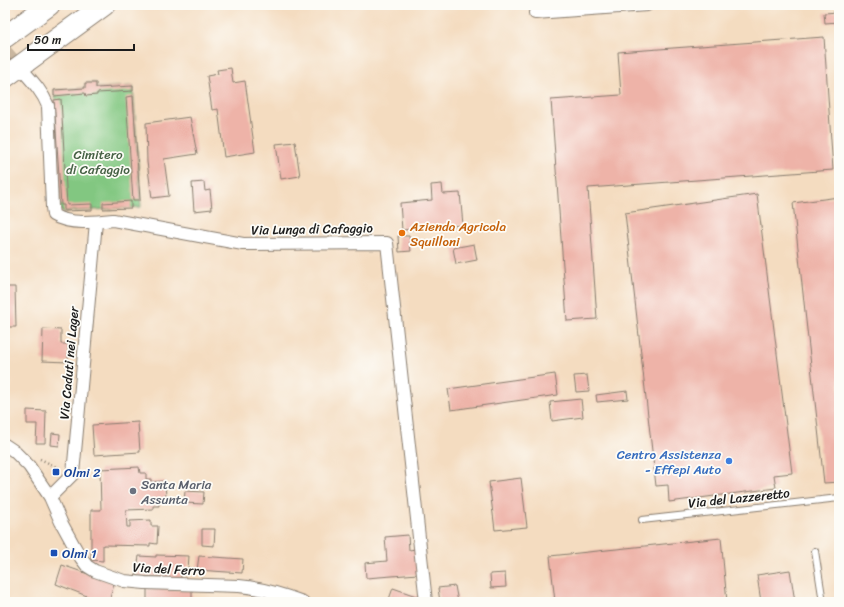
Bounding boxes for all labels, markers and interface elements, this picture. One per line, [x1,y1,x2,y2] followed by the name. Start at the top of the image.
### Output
[28,26,134,52] scale bar
[34,29,61,51] text: 50 m
[66,143,130,181] park label: Cimitero di Cafaggio
[409,215,507,253] place label: Azienda Agricola Squilloni
[251,216,374,242] street label: Via Lunga di Cafaggio
[397,228,407,238] marker: Azienda Agricola Squilloni
[53,305,85,420] street label: Via Caduti nei Lager
[617,443,721,481] place label: Centro Assistenza - Effepi Auto
[724,456,734,466] marker: Centro Assistenza - Effepi Auto
[64,461,101,484] place label: Olmi 2
[51,467,61,477] marker: Olmi 2
[140,473,212,511] place label: Santa Maria Assunta
[687,481,791,515] street label: Via del Lazzeretto
[128,486,138,496] marker: Santa Maria Assunta
[62,542,97,565] place label: Olmi 1
[49,548,59,558] marker: Olmi 1
[132,556,206,582] street label: Via del Ferro

